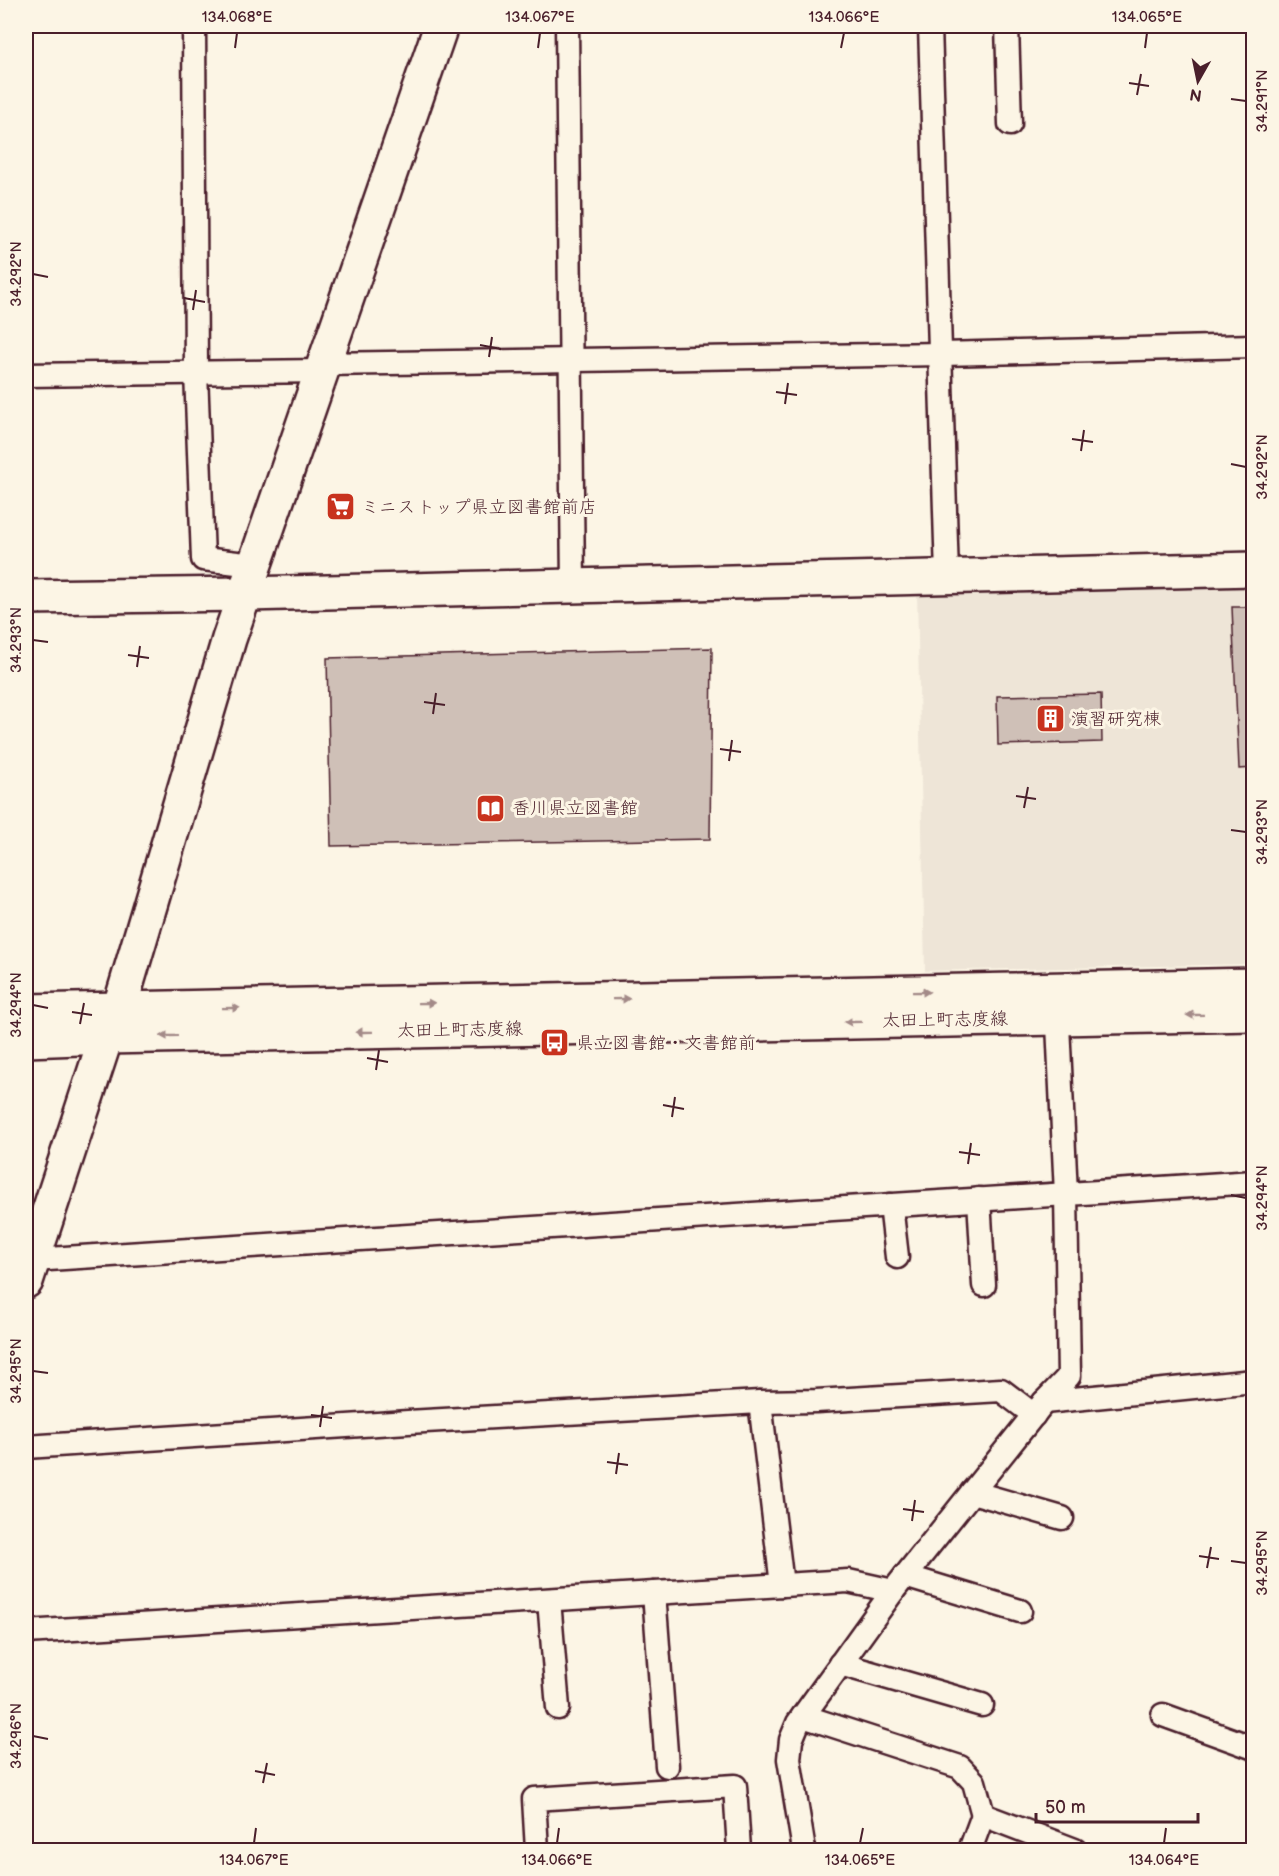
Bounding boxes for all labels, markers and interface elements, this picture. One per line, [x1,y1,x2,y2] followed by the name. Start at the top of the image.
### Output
[202,8,272,27] text: 134.068°E
[505,8,575,27] text: 134.067°E
[809,8,879,27] text: 134.066°E
[1112,8,1182,27] text: 134.065°E
[1168,51,1228,111] north arrow
[1253,70,1272,132] text: 34.291°N
[1188,84,1203,105] text: N
[7,241,26,307] text: 34.292°N
[1253,434,1272,500] text: 34.292°N
[324,491,356,523] supermarket icon: ミニストップ県立図書館前店
[361,497,597,518] place label: ミニストップ県立図書館前店
[7,607,26,673] text: 34.293°N
[1034,703,1066,735] building icon: 演習研究棟
[1071,709,1161,730] place label: 演習研究棟
[475,792,507,824] library icon: 香川県立図書館
[512,798,638,819] place label: 香川県立図書館
[1253,799,1272,865] text: 34.293°N
[7,972,26,1038] text: 34.294°N
[911,988,930,997] one-way arrow
[611,994,630,1004] one-way arrow
[416,999,435,1008] one-way arrow
[221,1003,240,1013] one-way arrow
[882,1008,1008,1032] street label: 太田上町志度線
[1186,1010,1205,1020] one-way arrow
[844,1017,863,1027] one-way arrow
[397,1018,523,1042] street label: 太田上町志度線
[355,1027,374,1037] one-way arrow
[539,1027,571,1059] bus stop icon: 県立図書館・文書館前
[160,1031,179,1040] one-way arrow
[576,1033,756,1054] place label: 県立図書館・文書館前
[1253,1165,1272,1231] text: 34.294°N
[7,1338,26,1404] text: 34.295°N
[1253,1530,1272,1596] text: 34.295°N
[7,1703,26,1769] text: 34.296°N
[1036,1786,1198,1824] scale bar
[1045,1797,1086,1818] text: 50 m
[219,1851,289,1870] text: 134.067°E
[522,1851,592,1870] text: 134.066°E
[825,1851,895,1870] text: 134.065°E
[1129,1851,1199,1870] text: 134.064°E

